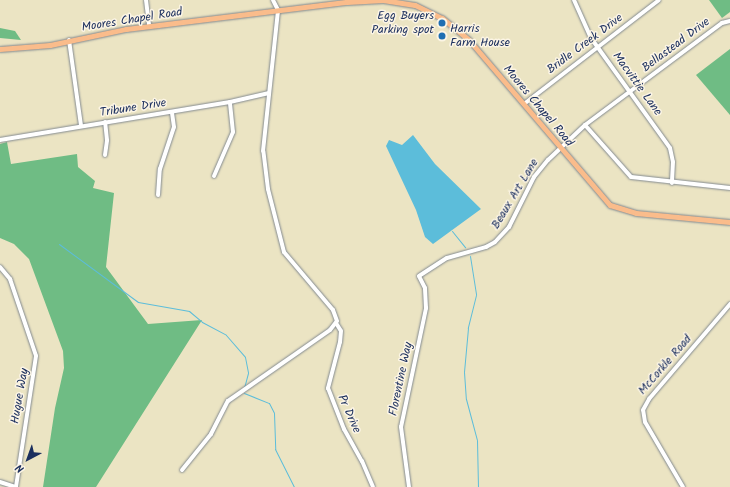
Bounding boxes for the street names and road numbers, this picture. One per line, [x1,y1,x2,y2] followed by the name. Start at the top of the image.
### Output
[81,5,183,35] street label: Moores Chapel Road
[544,11,626,77] street label: Bridle Creek Drive
[639,15,713,75] street label: Bellastead Drive
[609,50,665,118] street label: Macvittie Lane
[500,62,576,150] street label: Moores Chapel Road
[99,96,167,120] street label: Tribune Drive
[488,156,542,232] street label: Beaux Art Lane
[635,332,695,398] street label: McCorkle Road
[386,341,416,417] street label: Florentine Way
[8,367,32,425] street label: Hugue Way
[334,393,364,435] street label: Pr Drive

